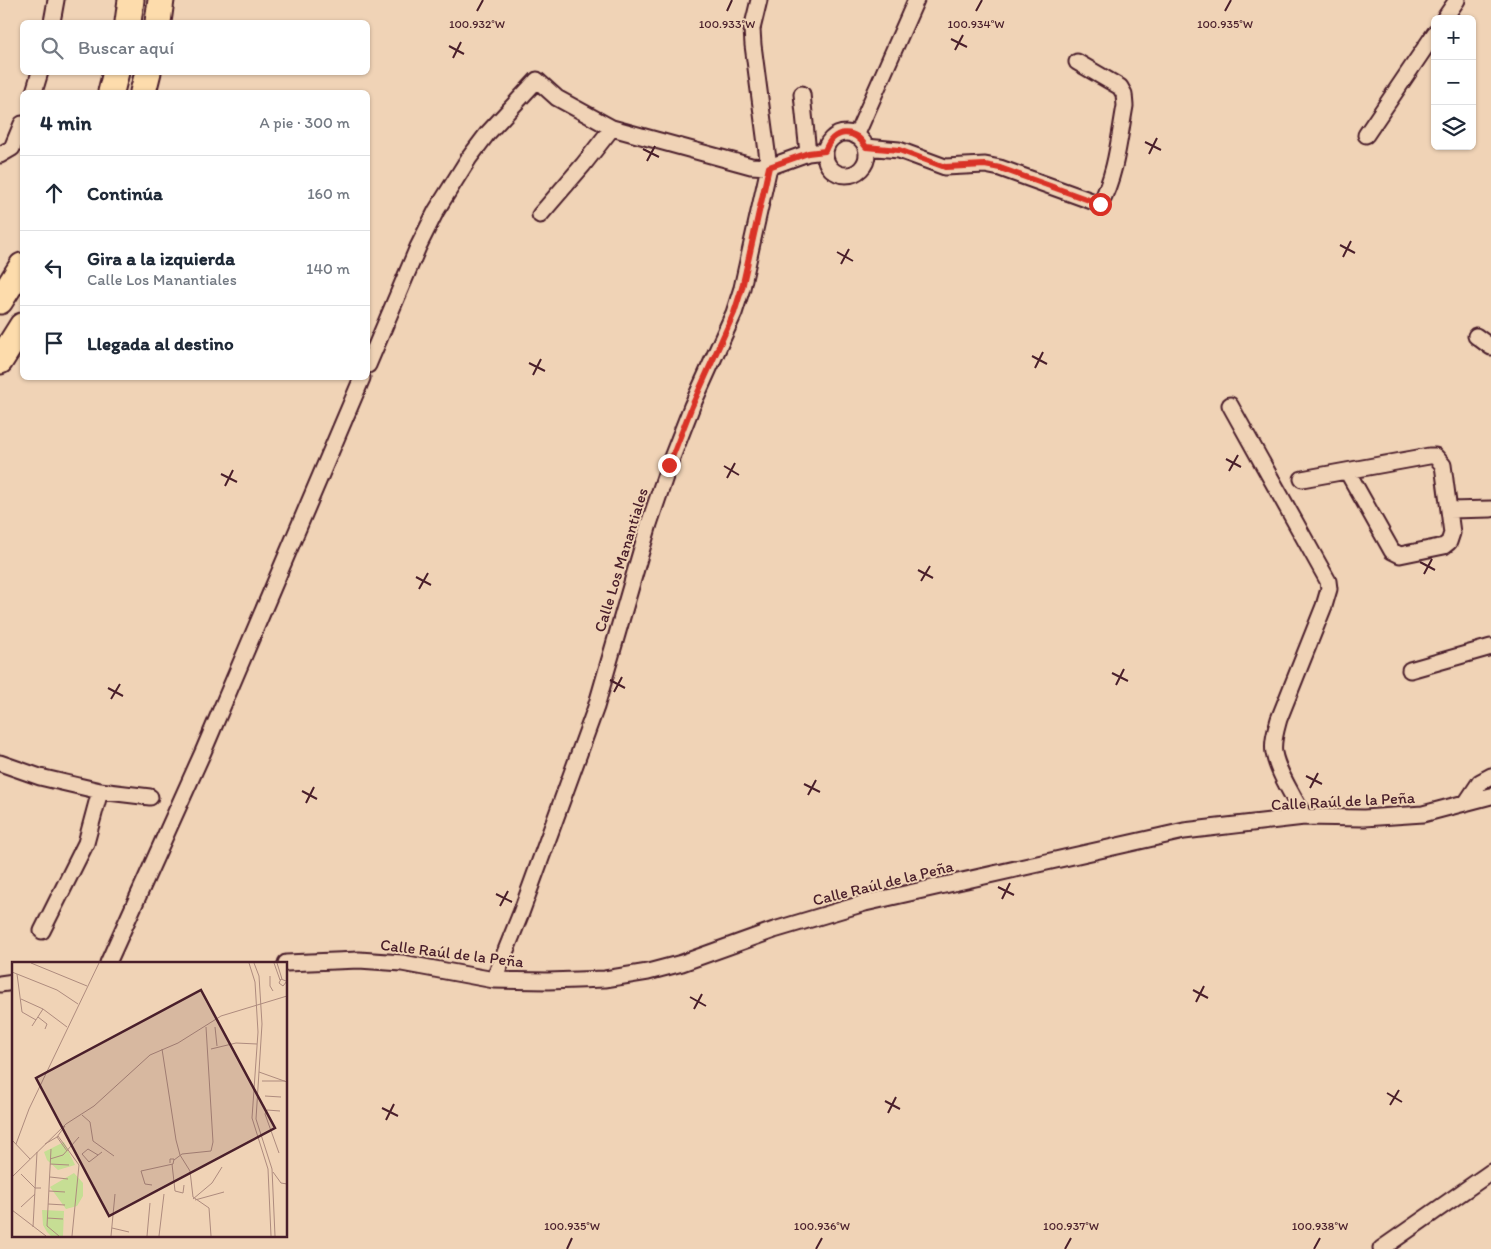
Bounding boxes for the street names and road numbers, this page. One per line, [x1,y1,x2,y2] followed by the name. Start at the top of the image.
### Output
[590,486,652,634] street label: Calle Los Manantiales
[1270,788,1416,814] street label: Calle Raúl de la Peña
[811,856,956,910] street label: Calle Raúl de la Peña
[379,935,525,971] street label: Calle Raúl de la Peña

